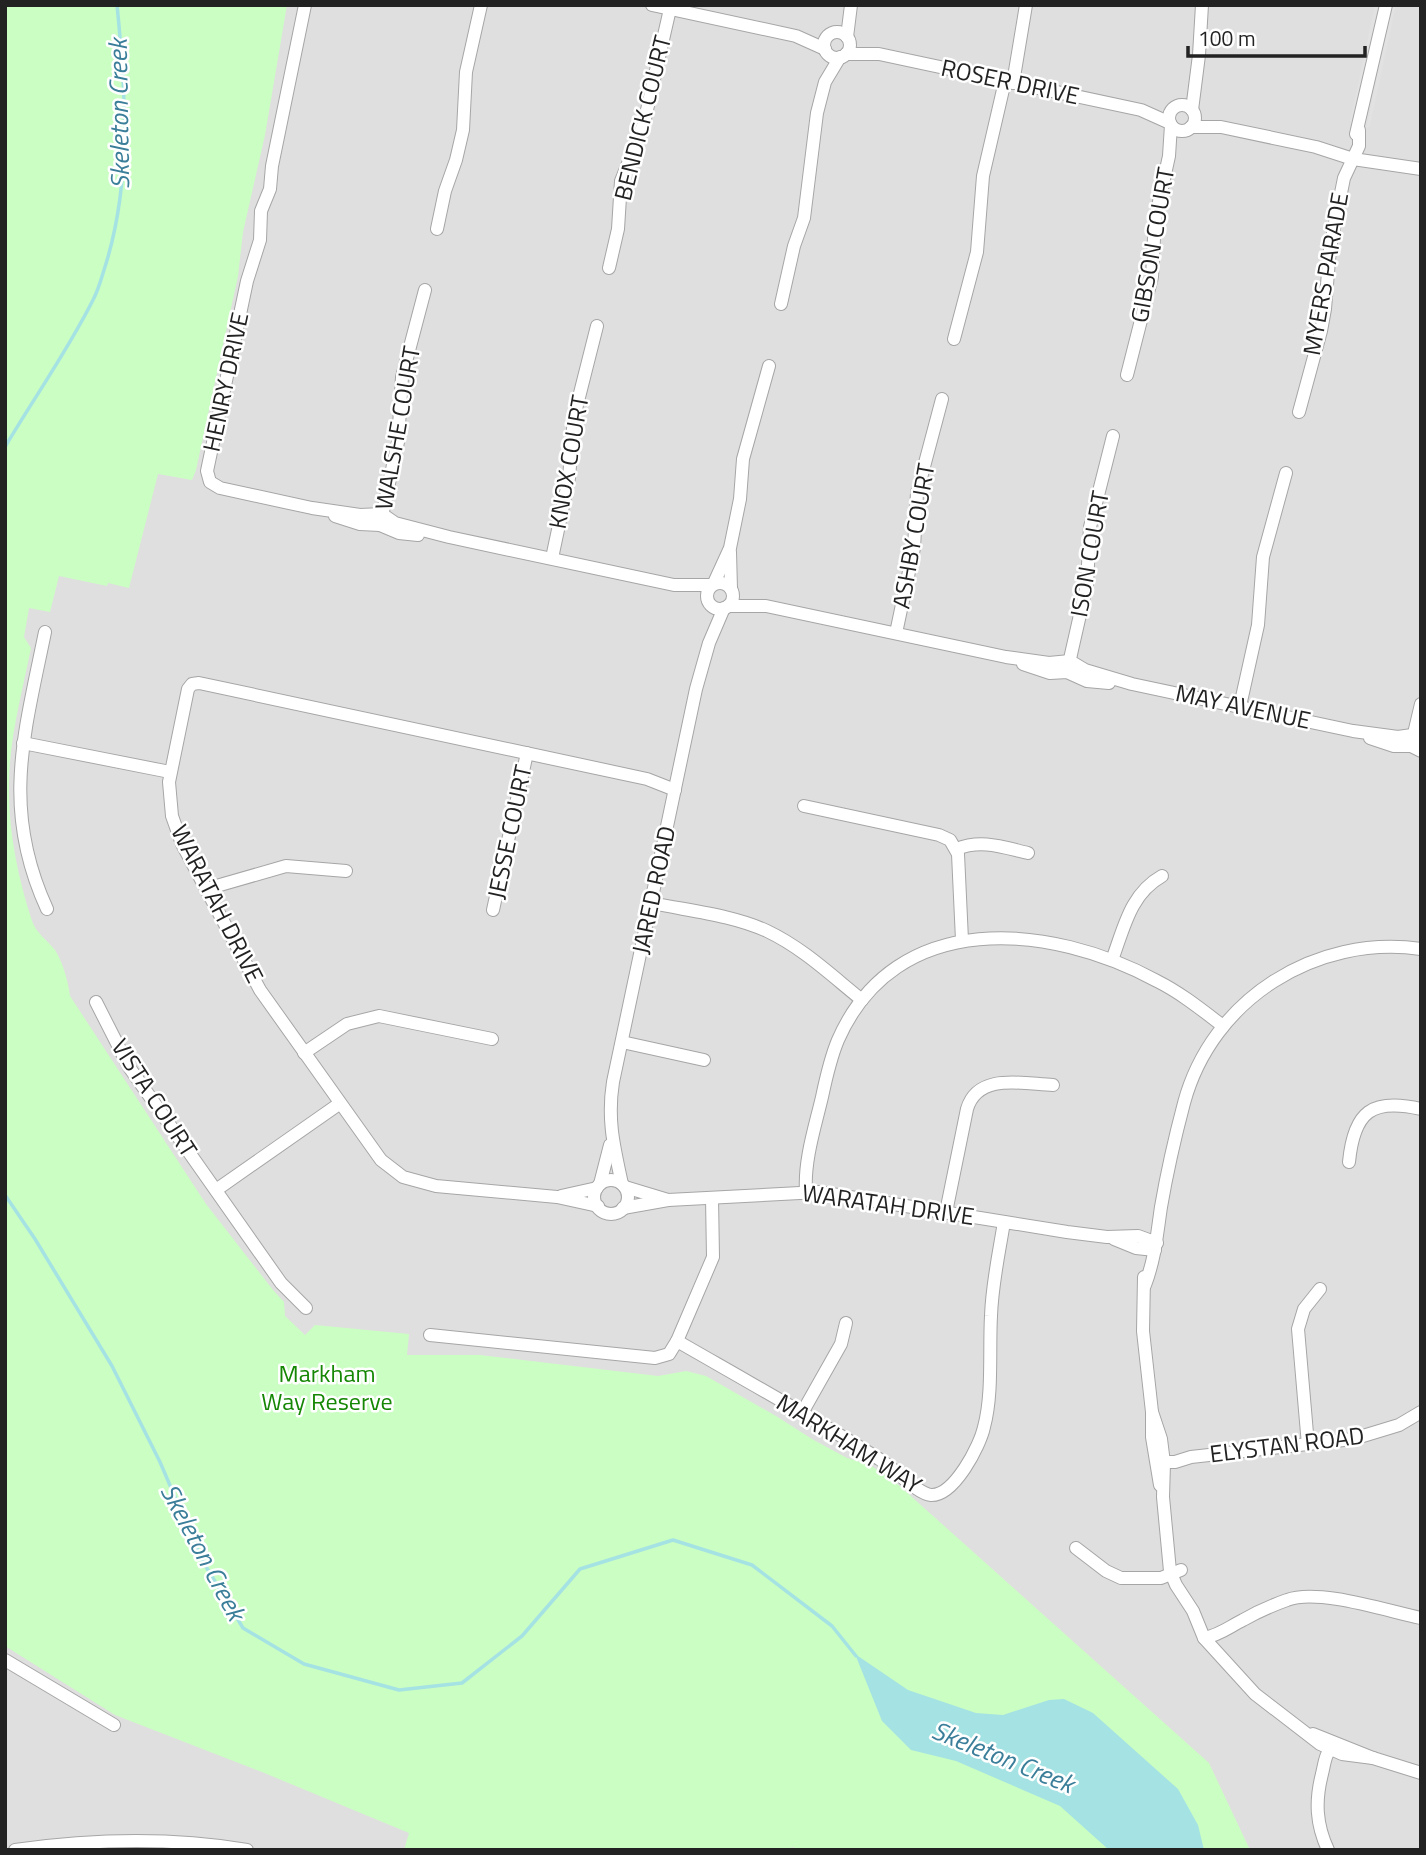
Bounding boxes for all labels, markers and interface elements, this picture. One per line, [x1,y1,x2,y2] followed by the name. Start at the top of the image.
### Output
[1188,14,1365,58] scale bar
[1198,22,1255,54] text: 100 m
[604,31,680,204] street label: BENDICK COURT
[98,35,139,189] water label: Skeleton Creek
[938,49,1083,113] street label: ROSER DRIVE
[1121,164,1183,325] street label: GIBSON COURT
[1293,190,1357,358] street label: MYERS PARADE
[193,309,257,455] street label: HENRY DRIVE
[365,343,429,512] street label: WALSHE COURT
[539,392,598,532] street label: KNOX COURT
[883,460,944,611] street label: ASHBY COURT
[1060,488,1118,620] street label: ISON COURT
[1172,674,1314,738] street label: MAY AVENUE
[477,761,541,902] street label: JESSE COURT
[162,818,273,989] street label: WARATAH DRIVE
[622,822,684,957] street label: JARED ROAD
[103,1031,207,1164] street label: VISTA COURT
[800,1174,977,1234] street label: WARATAH DRIVE
[261,1355,393,1419] park label: Markham Way Reserve
[770,1384,929,1502] street label: MARKHAM WAY
[1207,1417,1366,1471] street label: ELYSTAN ROAD
[151,1476,258,1630] water label: Skeleton Creek
[926,1710,1083,1804] water label: Skeleton Creek

